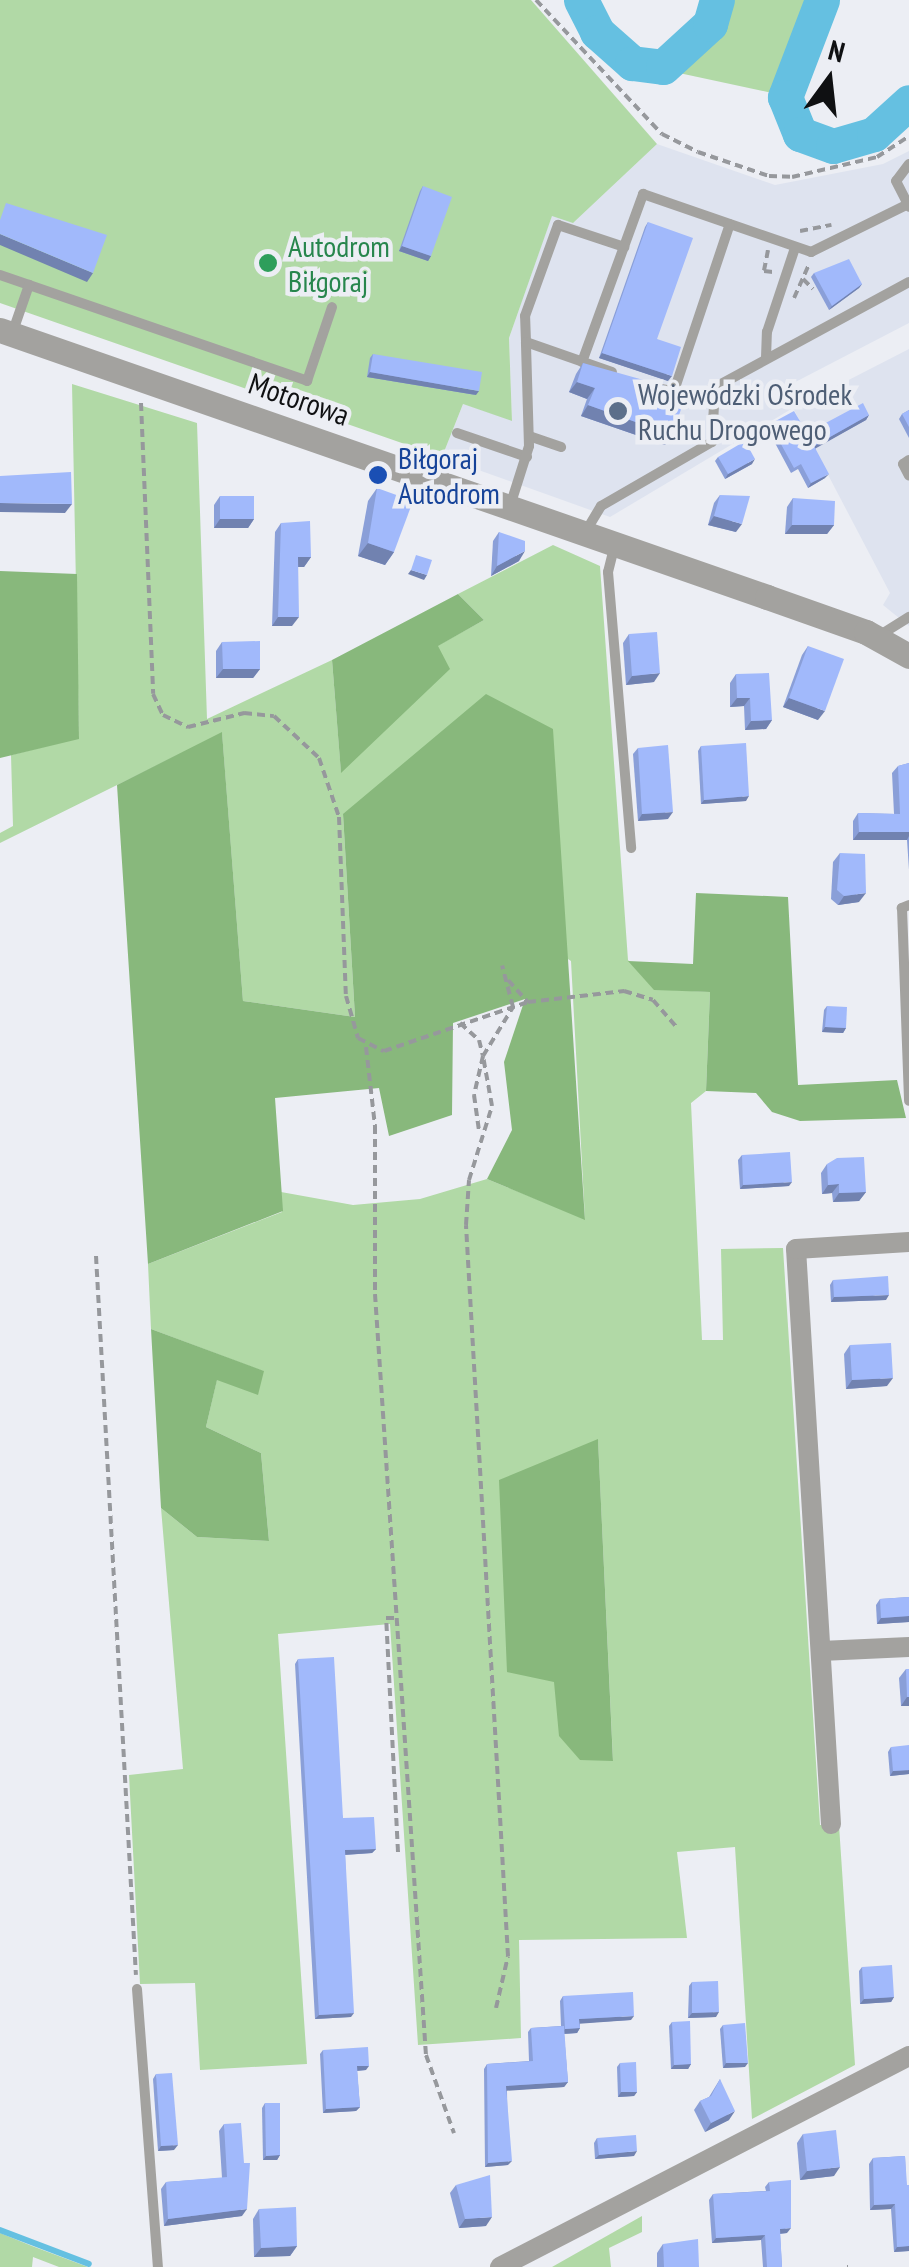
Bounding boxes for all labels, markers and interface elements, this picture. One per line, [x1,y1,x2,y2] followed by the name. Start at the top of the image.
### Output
[779,30,879,130] north arrow
[825,31,849,70] text: N
[288,228,390,298] place label: Autodrom Biłgoraj
[257,252,279,274] marker: Autodrom Biłgoraj
[244,365,354,433] street label: Motorowa
[638,376,852,446] place label: Wojewódzki Ośrodek Ruchu Drogowego
[607,400,629,422] marker: Wojewódzki Ośrodek Ruchu Drogowego
[398,440,500,510] place label: Biłgoraj Autodrom
[367,464,389,486] marker: Biłgoraj Autodrom

